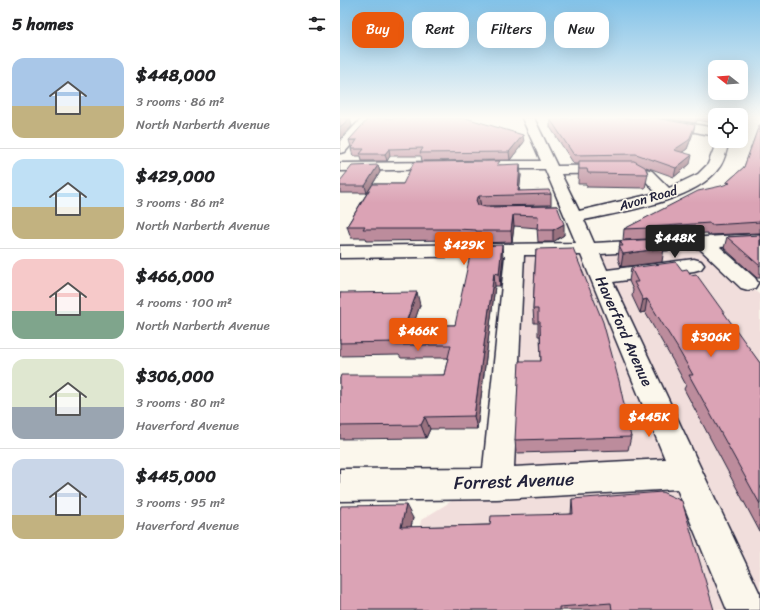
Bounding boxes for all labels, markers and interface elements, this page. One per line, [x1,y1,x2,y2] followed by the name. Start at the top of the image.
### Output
[12,9,73,39] text: 5 homes
[352,12,404,48] chip: Buy
[412,12,469,48] chip: Rent
[477,12,546,48] chip: Filters
[554,12,609,48] chip: New
[306,13,328,35] icon: filters
[136,60,216,90] text: $448,000
[708,60,748,100] north arrow
[708,60,748,148] map controls
[44,74,92,122] icon: home
[136,90,224,113] text: 3 rooms · 86 m²
[708,108,748,148] button: locate
[136,113,270,136] text: North Narberth Avenue
[136,161,215,191] text: $429,000
[44,175,92,223] icon: home
[615,178,681,218] street label: Avon Road
[136,191,224,214] text: 3 rooms · 86 m²
[136,214,270,237] text: North Narberth Avenue
[647,225,703,259] pin: $448K
[655,226,695,249] text: $448K
[436,232,492,266] pin: $429K
[444,233,484,256] text: $429K
[136,261,214,291] text: $466,000
[588,271,660,391] street label: Haverford Avenue
[44,275,92,323] icon: home
[136,291,232,314] text: 4 rooms · 100 m²
[136,314,270,337] text: North Narberth Avenue
[390,318,446,352] pin: $466K
[398,319,438,342] text: $466K
[683,324,739,358] pin: $306K
[691,325,731,348] text: $306K
[136,361,214,391] text: $306,000
[44,375,92,423] icon: home
[136,391,225,414] text: 3 rooms · 80 m²
[621,404,677,438] pin: $445K
[629,405,669,428] text: $445K
[136,414,239,437] text: Haverford Avenue
[136,461,216,491] text: $445,000
[453,463,575,499] street label: Forrest Avenue
[44,475,92,523] icon: home
[136,491,225,514] text: 3 rooms · 95 m²
[136,514,239,537] text: Haverford Avenue

